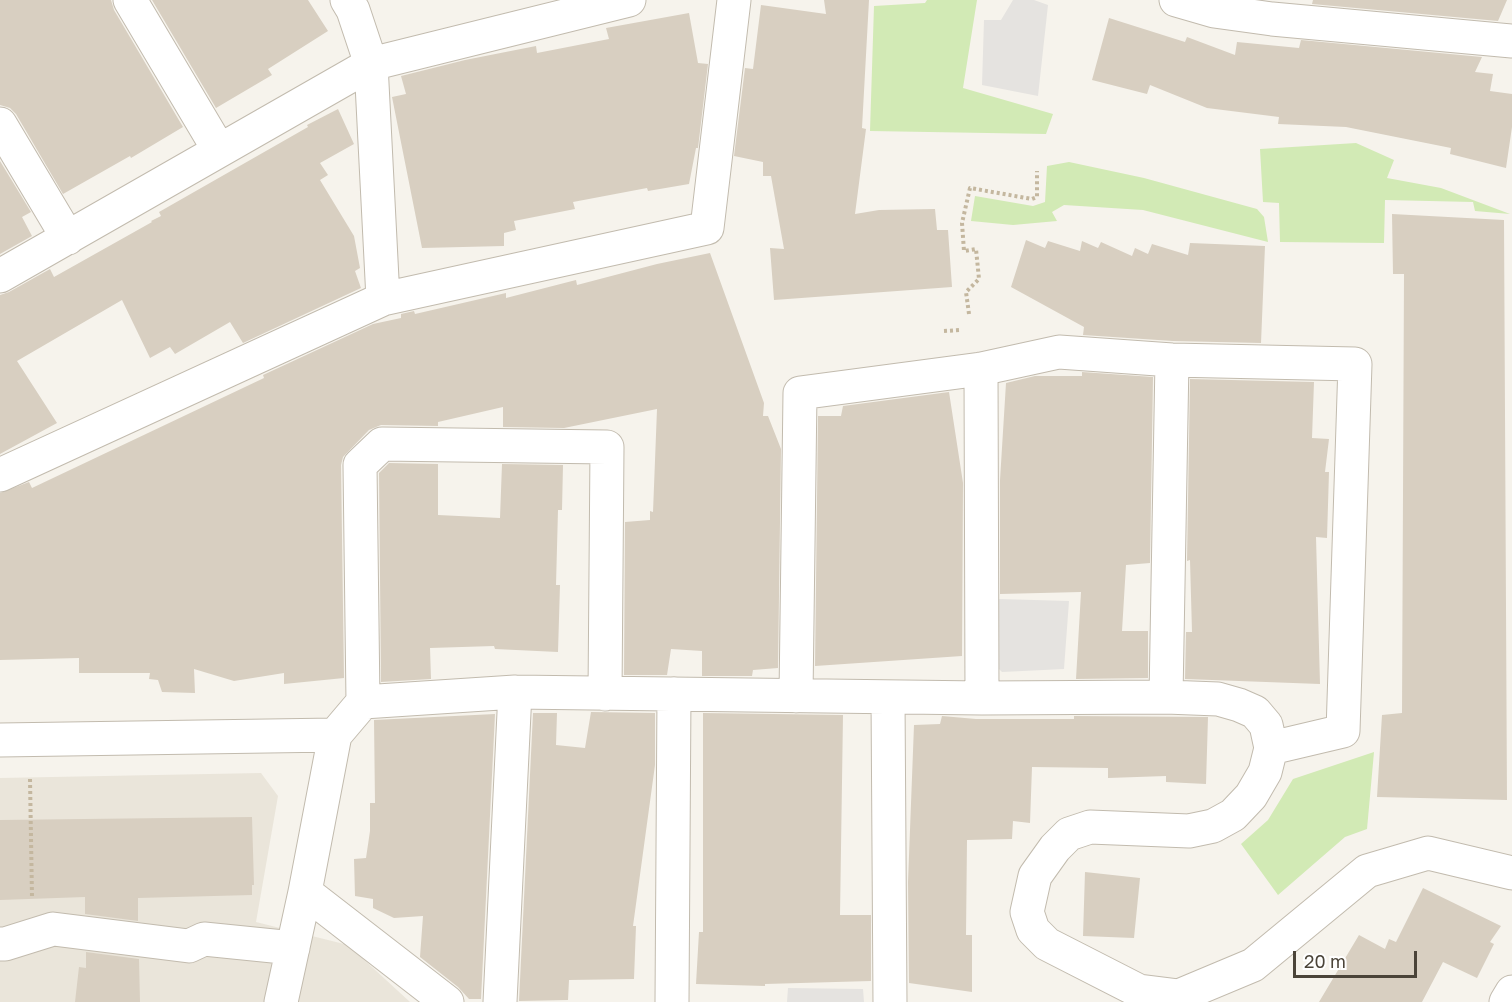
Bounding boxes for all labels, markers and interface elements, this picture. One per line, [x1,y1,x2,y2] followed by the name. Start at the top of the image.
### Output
[1296,939,1420,977] scale bar
[1304,950,1346,972] text: 20 m

